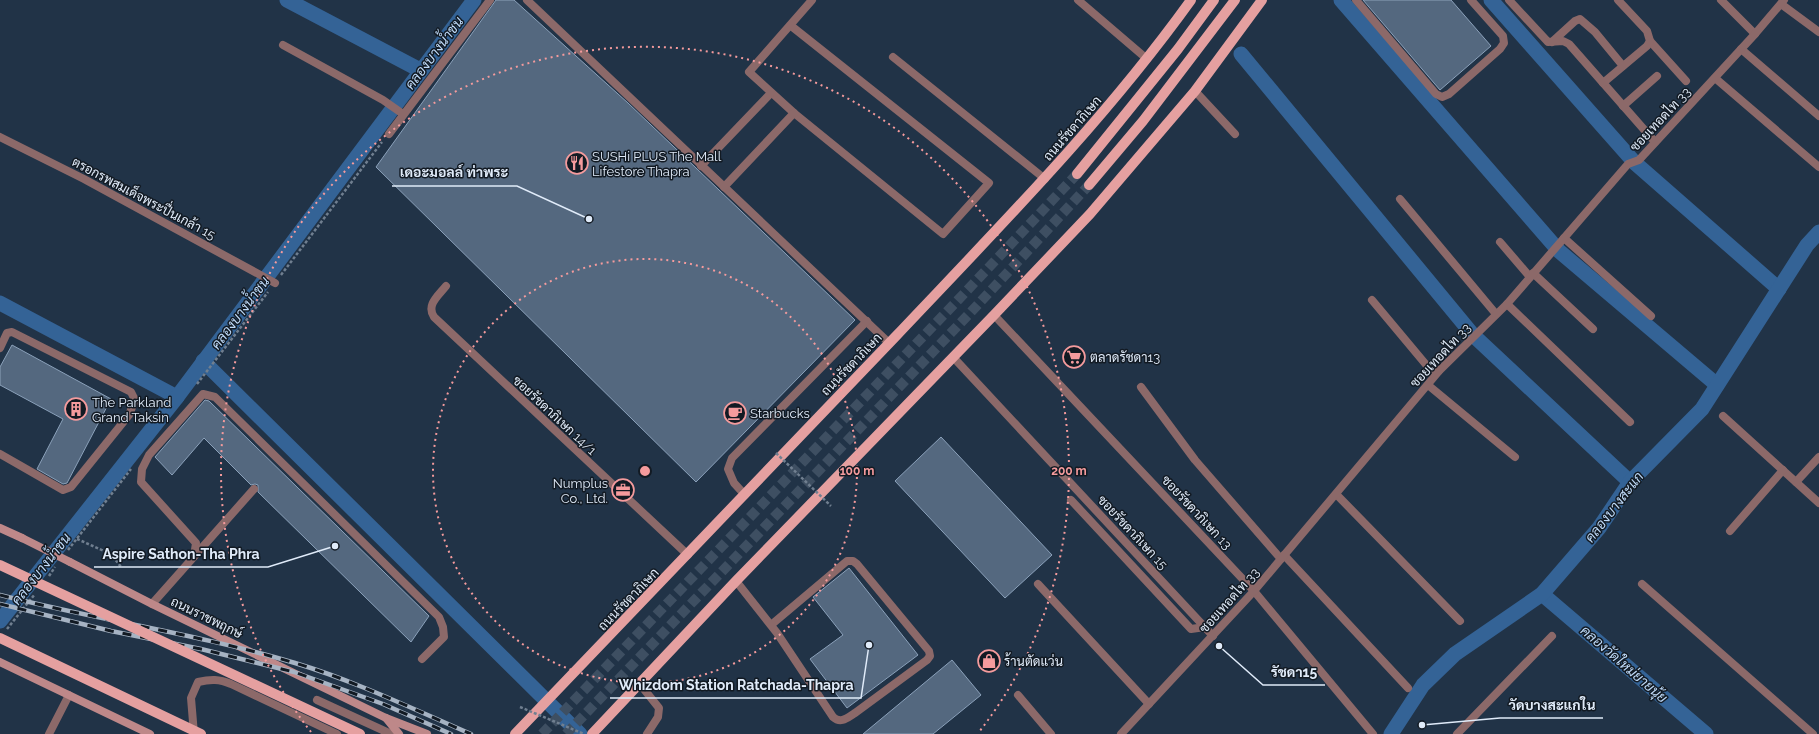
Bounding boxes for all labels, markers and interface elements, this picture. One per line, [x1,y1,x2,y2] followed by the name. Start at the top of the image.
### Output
[398,11,466,92] water label: คลองบางน้ำชน
[1626,84,1694,154] street label: ซอยเทอดไท 33
[1040,92,1104,164] street label: ถนนรัชดาภิเษก
[592,149,722,179] place label: SUSHi PLUS The Mall Lifestore Thapra
[70,150,220,243] street label: ตรอกรพสมเด็จพระปื่นเกล้า 15
[564,150,590,176] restaurant icon: SUSHi PLUS The Mall Lifestore Thapra
[392,160,517,186] callout: เดอะมอลล์ ท่าพระ
[400,163,508,180] text: เดอะมอลล์ ท่าพระ
[204,271,272,352] water label: คลองบางน้ำชน
[1406,320,1474,390] street label: ซอยเทอดไท 33
[817,329,885,399] street label: ถนนรัชดาภิเษก
[1061,344,1087,370] supermarket icon: ตลาดรัชดา13
[1090,350,1160,365] place label: ตลาดรัชดา13
[510,372,601,458] street label: ซอยรัชดาภิเษก 14/1
[92,395,171,425] place label: The Parkland Grand Taksin
[63,396,89,422] building icon: The Parkland Grand Taksin
[722,400,748,426] cafe icon: Starbucks
[750,406,810,421] place label: Starbucks
[638,464,652,478] centre of rings
[840,464,874,478] text: 100 m
[1051,464,1087,478] text: 200 m
[1582,469,1646,545] water label: คลองบางสะแก
[1159,472,1235,552] street label: ซอยรัชดาภิเษก 13
[553,476,608,506] place label: Numplus Co., Ltd.
[610,477,636,503] office icon: Numplus Co., Ltd.
[1095,492,1171,572] street label: ซอยรัชดาภิเษก 15
[5,527,74,608] water label: คลองบางน้ำชน
[94,541,268,567] callout: Aspire Sathon-Tha Phra
[102,546,260,562] text: Aspire Sathon-Tha Phra
[594,564,662,634] street label: ถนนรัชดาภิเษก
[1196,564,1262,636] street label: ซอยเทอดไท 33
[168,592,246,642] street label: ถนนราชพฤกษ์
[1576,622,1670,707] water label: คลองวัดใหม่ยายนุ้ย
[976,648,1002,674] shop icon: ร้านตัดแว่น
[1004,652,1063,669] place label: ร้านตัดแว่น
[1263,659,1325,685] callout: รัชดา15
[1271,664,1317,680] text: รัชดา15
[610,672,861,698] callout: Whizdom Station Ratchada-Thapra
[619,677,853,693] text: Whizdom Station Ratchada-Thapra
[1500,692,1603,718] callout: วัดบางสะแกใน
[1508,696,1596,713] text: วัดบางสะแกใน

